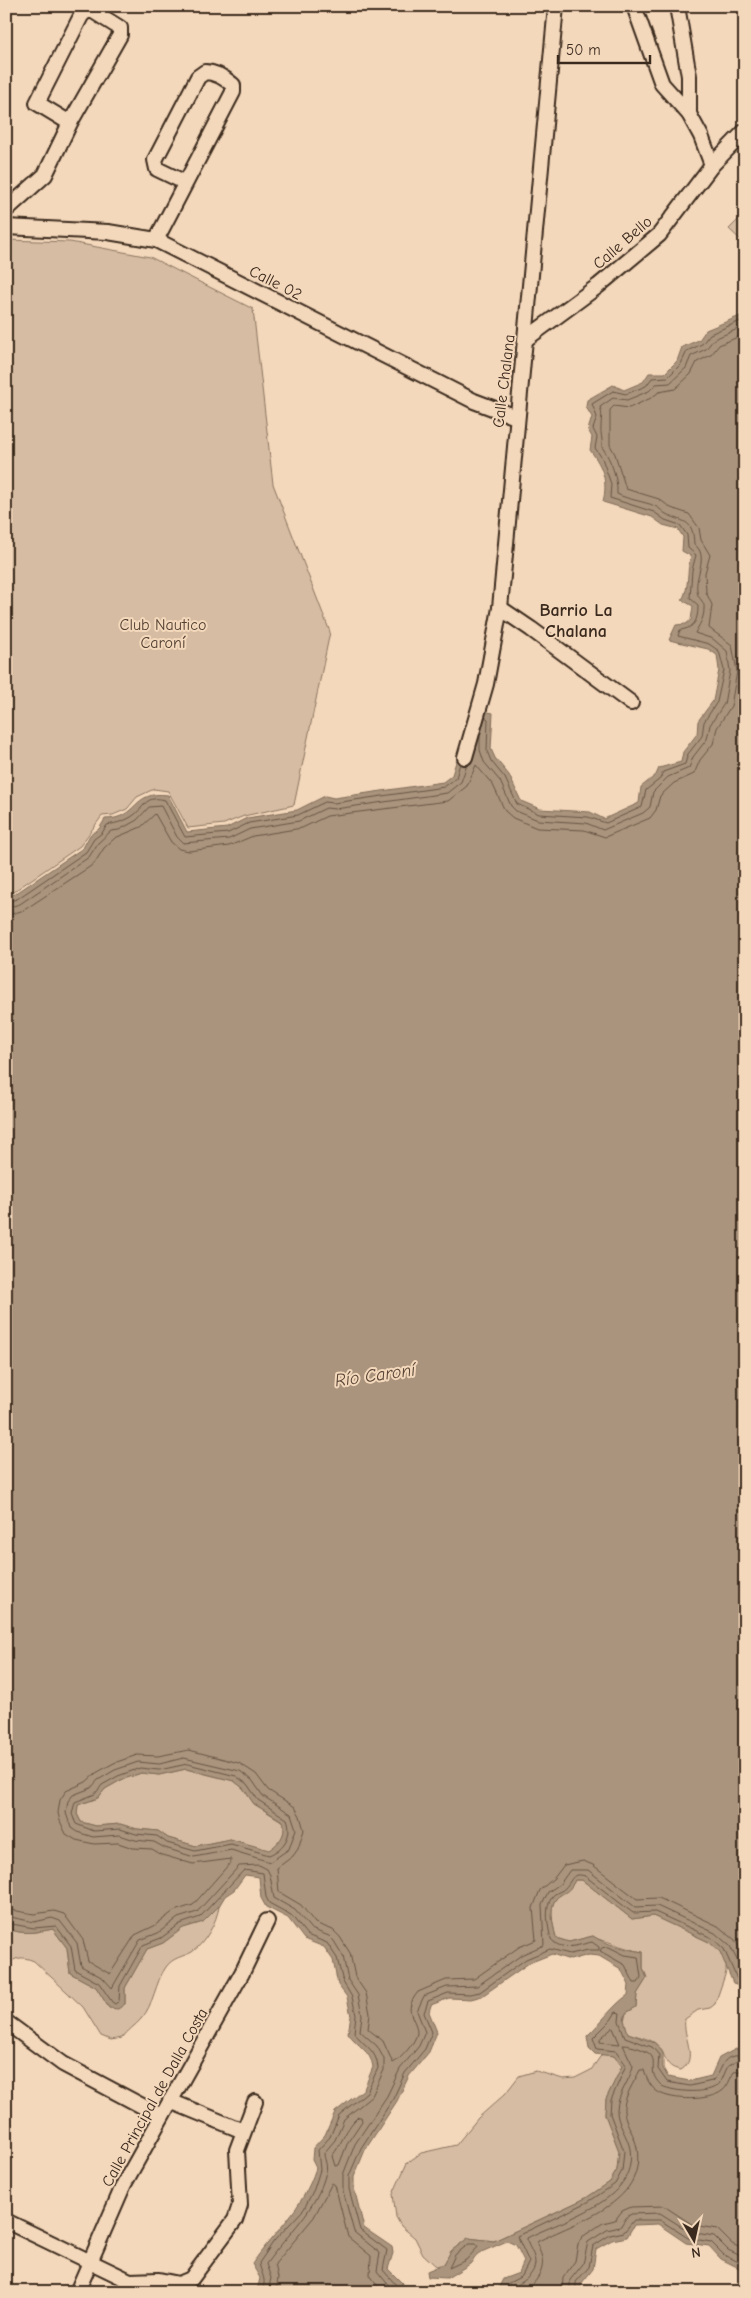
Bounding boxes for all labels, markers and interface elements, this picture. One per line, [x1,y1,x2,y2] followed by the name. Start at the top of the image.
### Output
[558,32,651,64] scale bar
[566,41,601,59] text: 50 m
[590,212,656,273] street label: Calle Bello
[246,262,305,304] street label: Calle 02
[489,333,519,429] street label: Calle Chalana
[539,600,613,642] district label: Barrio La Chalana
[120,616,206,652] park label: Club Nautico Caroní
[334,1359,418,1392] water label: Río Caroní
[98,2005,212,2190] street label: Calle Principal de Dalla Costa
[668,2216,718,2266] north arrow
[690,2243,702,2261] text: N

